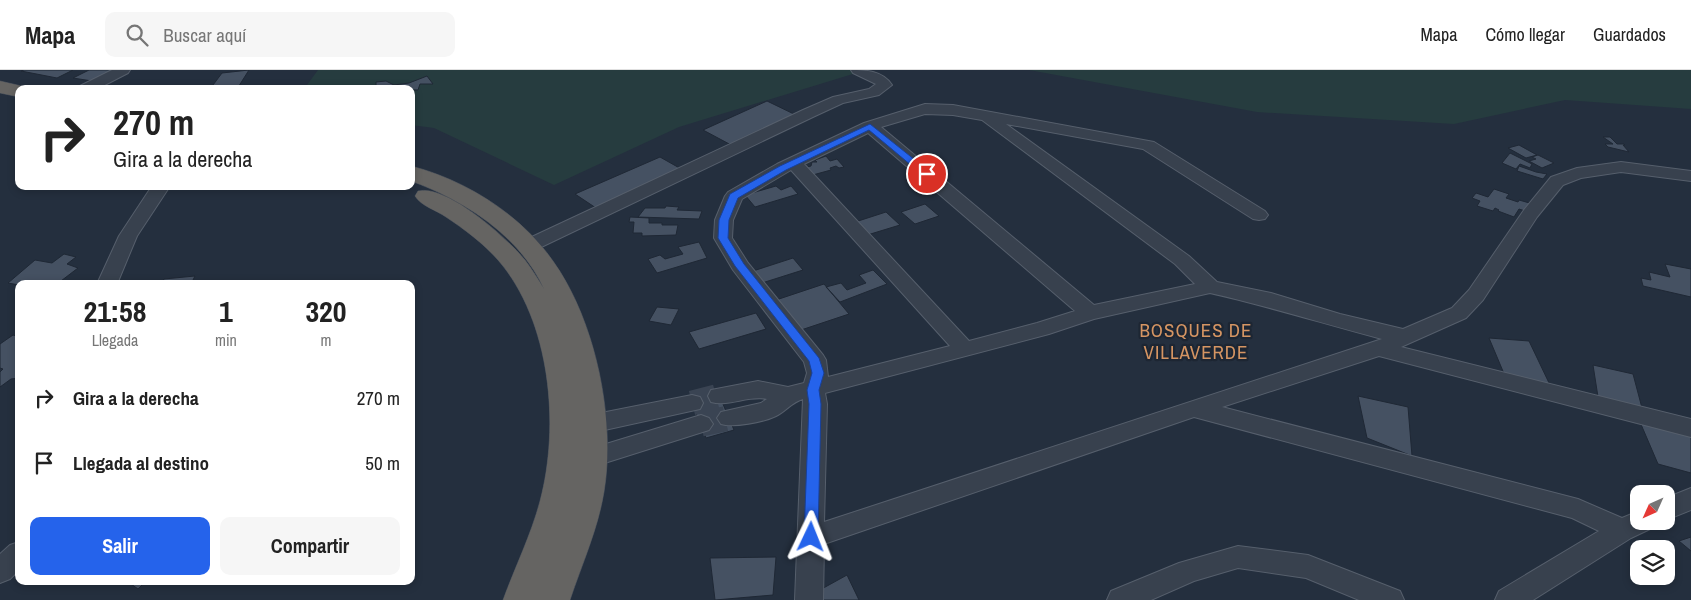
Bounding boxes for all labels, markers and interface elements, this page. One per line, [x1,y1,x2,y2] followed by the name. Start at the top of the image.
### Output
[105,12,455,57] search box
[25,19,75,51] text: Mapa
[123,21,151,49] icon: search
[163,22,246,48] text: Buscar aquí
[1420,22,1457,47] text: Mapa
[1485,22,1565,47] text: Cómo llegar
[1593,22,1666,47] text: Guardados
[113,99,194,146] text: 270 m
[30,105,95,170] icon: right
[113,144,252,174] text: Gira a la derecha
[906,153,948,195] pin
[913,160,941,188] icon: arrive
[84,291,146,331] text: 21:58
[219,291,233,331] text: 1
[305,291,346,331] text: 320
[1139,317,1253,365] district label: BOSQUES DE VILLAVERDE
[92,329,138,351] text: Llegada
[215,329,237,351] text: min
[320,329,331,351] text: m
[30,384,58,412] icon: right
[73,385,199,411] text: Gira a la derecha
[357,385,400,411] text: 270 m
[30,449,58,477] icon: arrive
[73,450,209,476] text: Llegada al destino
[365,450,400,476] text: 50 m
[1630,485,1675,530] north arrow
[1630,485,1675,585] map controls
[784,510,836,562] position arrow
[30,517,210,575] button: Salir
[220,517,400,575] button: Compartir
[1630,540,1675,585] button: layers

